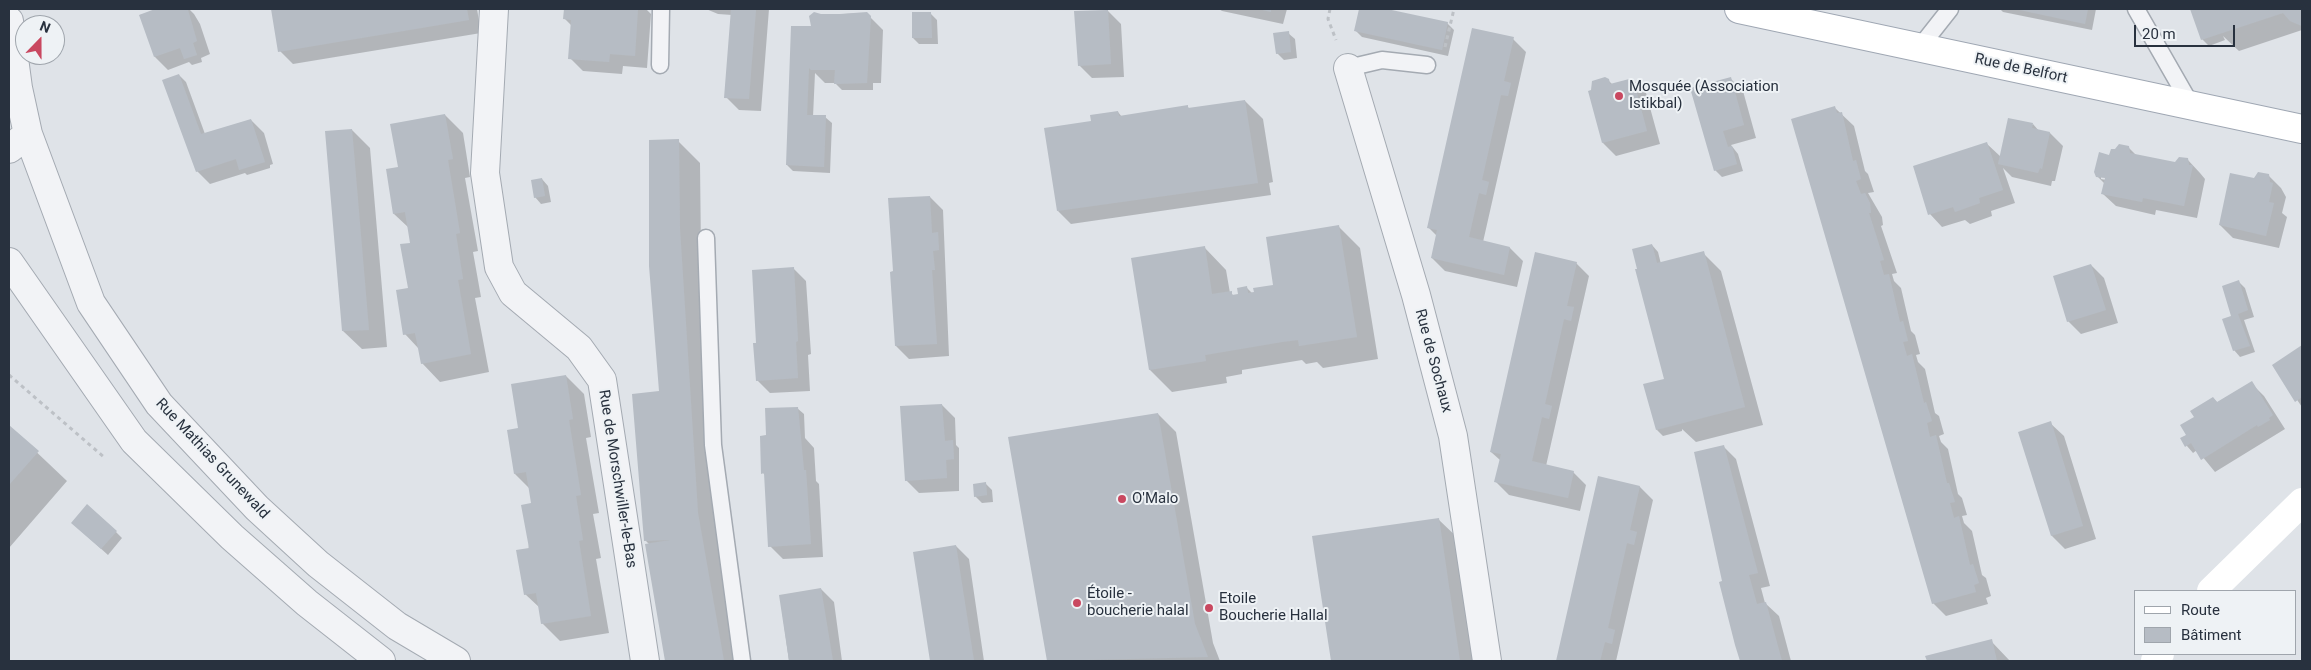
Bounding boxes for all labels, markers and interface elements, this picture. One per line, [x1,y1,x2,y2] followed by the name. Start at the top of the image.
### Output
[15,15,65,65] north arrow
[2136,15,2237,47] scale bar
[38,18,53,36] text: N
[2142,25,2176,43] text: 20 m
[1973,50,2069,88] street label: Rue de Belfort
[1629,78,1779,113] place label: Mosquée (Association Istikbal)
[1613,90,1625,102] marker: Mosquée (Association Istikbal)
[1410,307,1456,415] street label: Rue de Sochaux
[594,389,640,569] street label: Rue de Morschwiller-le-Bas
[151,395,273,523] street label: Rue Mathias Grunewald
[1132,490,1178,508] place label: O'Malo
[1116,493,1128,505] marker: O'Malo
[1087,585,1189,620] place label: Étoile - boucherie halal
[1219,590,1328,625] place label: Etoile Boucherie Hallal
[2134,590,2296,655] legend
[1071,597,1083,609] marker: Étoile - boucherie halal
[2181,601,2220,619] text: Route
[1203,602,1215,614] marker: Etoile Boucherie Hallal
[2181,626,2241,644] text: Bâtiment

